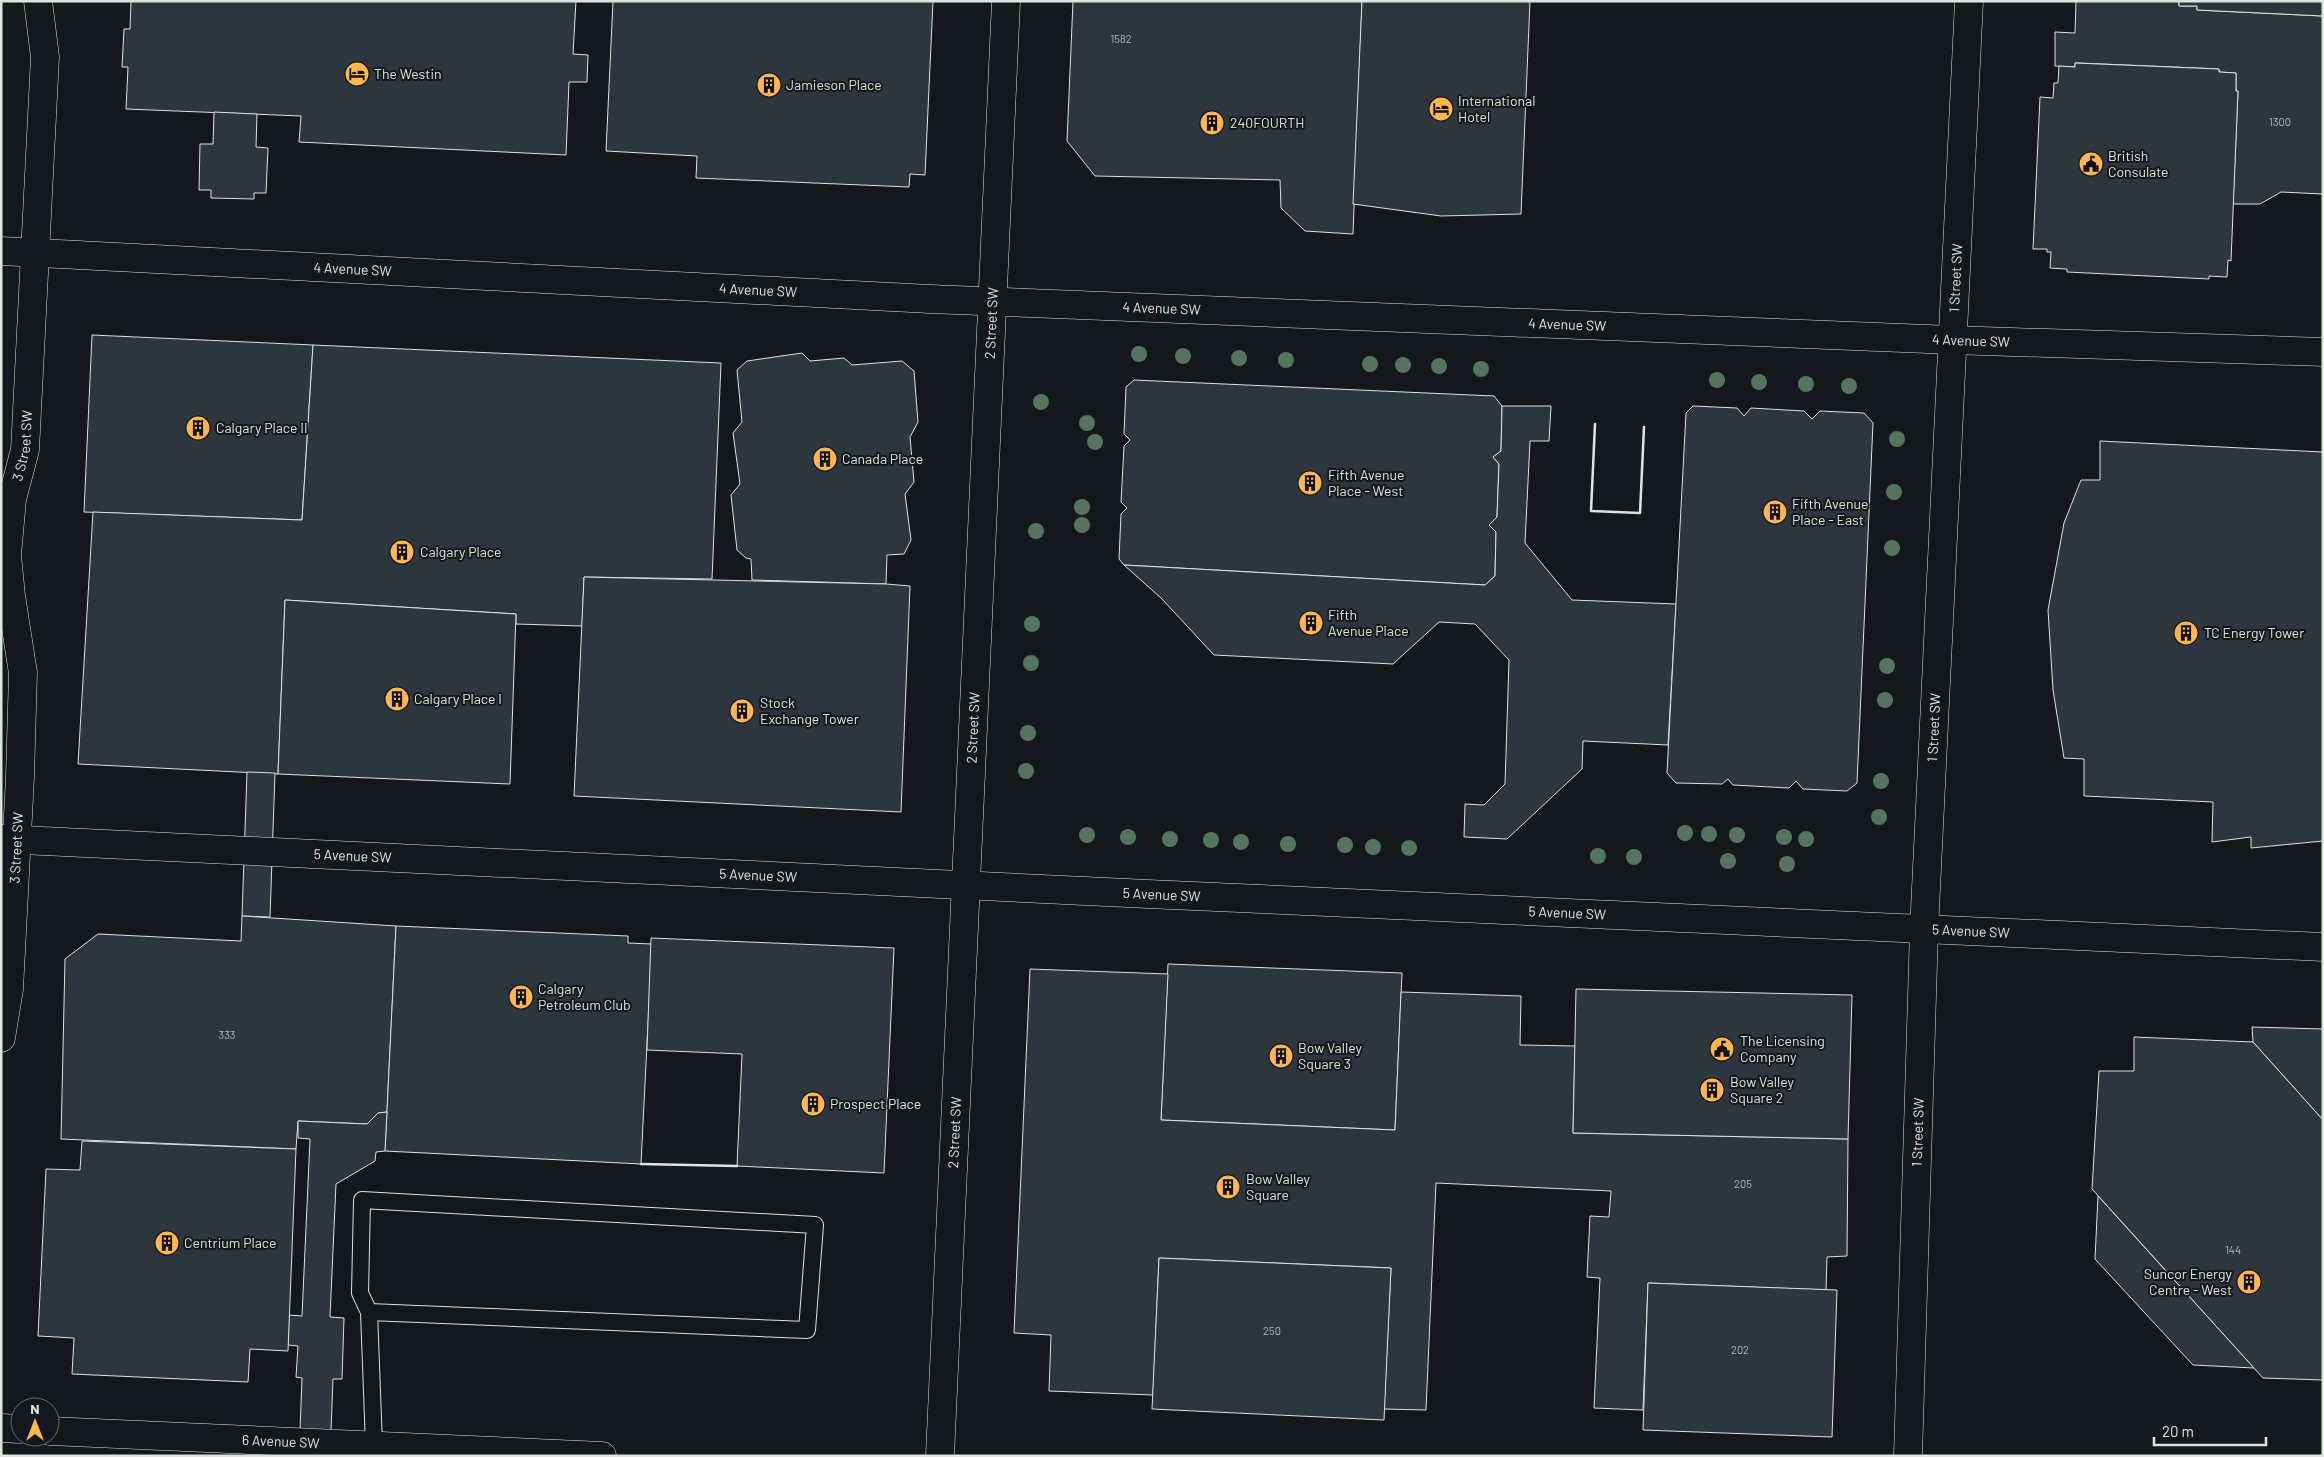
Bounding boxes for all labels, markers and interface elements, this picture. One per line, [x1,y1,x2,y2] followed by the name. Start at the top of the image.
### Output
[1110,32,1132,45] house number: 1582
[344,61,370,87] hotel icon: The Westin
[374,65,442,82] place label: The Westin
[756,72,782,98] building icon: Jamieson Place
[786,76,882,93] place label: Jamieson Place
[1458,92,1535,125] place label: International Hotel
[1428,96,1454,122] hotel icon: International Hotel
[1199,110,1225,136] building icon: 240FOURTH
[1230,114,1304,131] place label: 240FOURTH
[2269,115,2291,128] house number: 1300
[2108,147,2169,180] place label: British Consulate
[2078,151,2104,177] public building icon: British Consulate
[1945,243,1965,313] street label: 1 Street SW
[313,258,392,279] street label: 4 Avenue SW
[719,279,798,300] street label: 4 Avenue SW
[981,287,1001,359] street label: 2 Street SW
[1122,298,1201,318] street label: 4 Avenue SW
[1528,314,1607,334] street label: 4 Avenue SW
[1932,330,2010,350] street label: 4 Avenue SW
[8,410,35,483] street label: 3 Street SW
[185,415,211,441] building icon: Calgary Place II
[216,419,308,436] place label: Calgary Place II
[812,446,838,472] building icon: Canada Place
[842,450,923,467] place label: Canada Place
[1328,466,1404,499] place label: Fifth Avenue Place - West
[1297,470,1323,496] building icon: Fifth Avenue Place - West
[1792,495,1868,528] place label: Fifth Avenue Place - East
[1762,499,1788,525] building icon: Fifth Avenue Place - East
[389,539,415,565] building icon: Calgary Place
[420,543,502,560] place label: Calgary Place
[1328,606,1409,639] place label: Fifth Avenue Place
[1298,610,1324,636] building icon: Fifth Avenue Place
[2173,620,2199,646] building icon: TC Energy Tower
[2204,624,2304,641] place label: TC Energy Tower
[384,686,410,712] building icon: Calgary Place I
[414,690,502,707] place label: Calgary Place I
[962,691,983,764] street label: 2 Street SW
[1923,692,1943,762] street label: 1 Street SW
[760,694,859,727] place label: Stock Exchange Tower
[729,698,755,724] building icon: Stock Exchange Tower
[5,812,26,884] street label: 3 Street SW
[313,845,392,866] street label: 5 Avenue SW
[719,864,797,885] street label: 5 Avenue SW
[1122,884,1201,904] street label: 5 Avenue SW
[1528,902,1606,923] street label: 5 Avenue SW
[1932,920,2010,941] street label: 5 Avenue SW
[538,980,631,1013] place label: Calgary Petroleum Club
[508,984,534,1010] building icon: Calgary Petroleum Club
[219,1028,236,1041] house number: 333
[1740,1032,1825,1065] place label: The Licensing Company
[1709,1036,1735,1062] public building icon: The Licensing Company
[1298,1039,1362,1072] place label: Bow Valley Square 3
[1268,1043,1294,1069] building icon: Bow Valley Square 3
[1730,1073,1794,1106] place label: Bow Valley Square 2
[1699,1077,1725,1103] building icon: Bow Valley Square 2
[800,1091,826,1117] building icon: Prospect Place
[830,1095,921,1112] place label: Prospect Place
[944,1096,964,1169] street label: 2 Street SW
[1908,1097,1927,1167] street label: 1 Street SW
[1246,1170,1310,1203] place label: Bow Valley Square
[1215,1174,1241,1200] building icon: Bow Valley Square
[1734,1177,1752,1190] house number: 205
[154,1230,180,1256] building icon: Centrium Place
[184,1234,277,1251] place label: Centrium Place
[2225,1243,2241,1256] house number: 144
[2144,1265,2233,1298] place label: Suncor Energy Centre - West
[2236,1269,2262,1295] building icon: Suncor Energy Centre - West
[1263,1324,1281,1337] house number: 250
[1731,1343,1749,1356] house number: 202
[10,1397,60,1447] north arrow
[30,1400,40,1417] text: N
[2154,1414,2266,1446] scale bar
[2162,1422,2194,1440] text: 20 m
[242,1431,320,1451] street label: 6 Avenue SW

